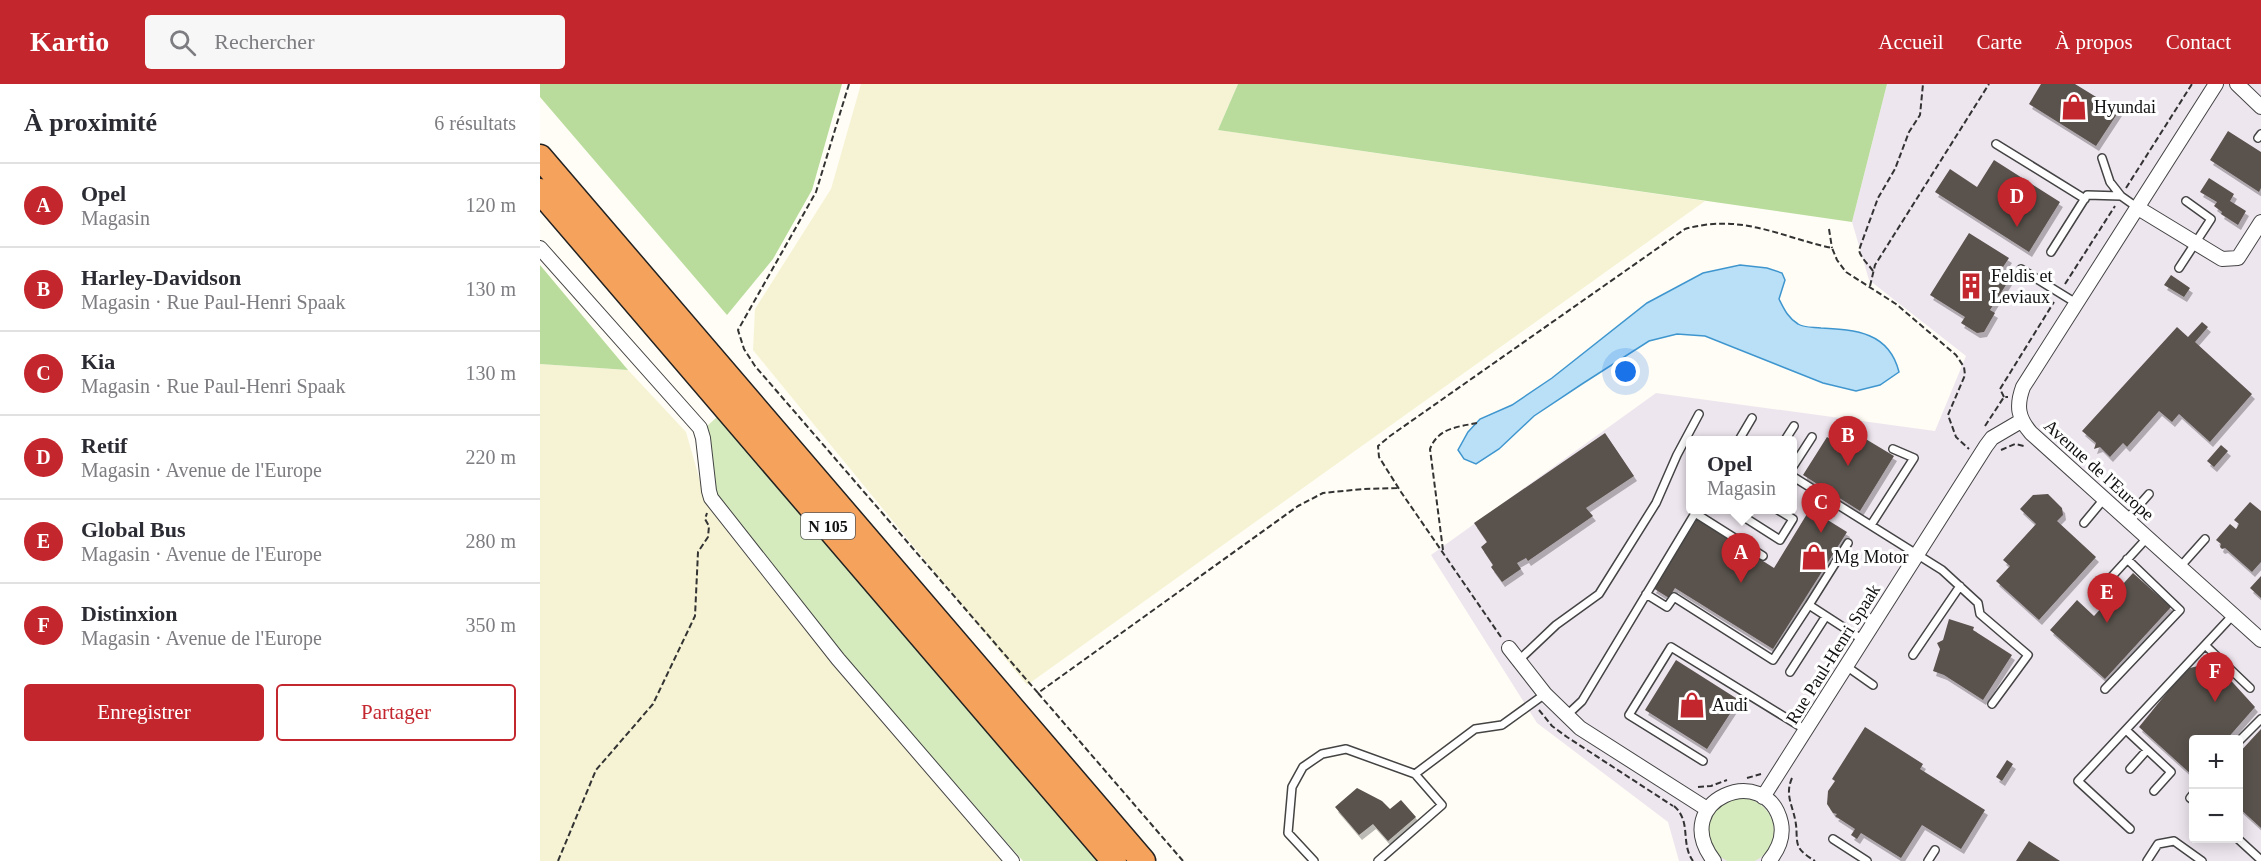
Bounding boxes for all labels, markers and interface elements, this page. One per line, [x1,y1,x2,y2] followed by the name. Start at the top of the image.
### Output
[145,15,565,69] search box
[30,26,109,57] text: Kartio
[166,26,199,59] icon: search
[214,29,314,54] text: Rechercher
[1878,30,1944,54] text: Accueil
[1977,30,2022,54] text: Carte
[2055,30,2133,54] text: À propos
[2166,30,2231,54] text: Contact
[2059,92,2089,122] shop icon: Hyundai
[2094,97,2156,117] place label: Hyundai
[24,108,157,137] text: À proximité
[434,112,516,134] text: 6 résultats
[1998,178,2036,227] pin: D
[81,181,126,206] text: Opel
[36,194,51,216] text: A
[465,194,516,216] text: 120 m
[81,207,150,229] text: Magasin
[81,265,241,290] text: Harley-Davidson
[1991,266,2053,307] place label: Feldis et Leviaux
[1956,271,1986,301] building icon: Feldis et Leviaux
[37,278,50,300] text: B
[465,278,516,300] text: 130 m
[81,291,345,313] text: Magasin · Rue Paul-Henri Spaak
[81,349,115,374] text: Kia
[1611,357,1640,386] your location
[36,362,51,384] text: C
[465,362,516,384] text: 130 m
[81,375,345,397] text: Magasin · Rue Paul-Henri Spaak
[2040,415,2158,525] street label: Avenue de l'Europe
[1828,416,1868,466] pin: B
[81,433,127,458] text: Retif
[1686,436,1797,514] popup
[36,446,51,468] text: D
[465,446,516,468] text: 220 m
[1707,451,1752,476] text: Opel
[81,459,322,481] text: Magasin · Avenue de l'Europe
[1707,477,1776,499] text: Magasin
[1802,484,1840,533] pin: C
[801,513,855,539] road number: N 105
[81,517,186,542] text: Global Bus
[37,530,50,552] text: E
[465,530,516,552] text: 280 m
[1722,534,1760,583] pin: A
[1799,542,1829,572] shop icon: Mg Motor
[81,543,322,565] text: Magasin · Avenue de l'Europe
[1834,547,1909,567] place label: Mg Motor
[2088,574,2126,623] pin: E
[1782,580,1884,728] street label: Rue Paul-Henri Spaak
[81,601,178,626] text: Distinxion
[37,614,50,636] text: F
[465,614,516,636] text: 350 m
[81,627,322,649] text: Magasin · Avenue de l'Europe
[2196,652,2234,702] pin: F
[24,684,264,741] button: Enregistrer
[276,684,516,741] button: Partager
[1677,690,1707,720] shop icon: Audi
[1712,695,1748,715] place label: Audi
[2189,735,2243,843] map controls
[2189,735,2243,789] button: +
[2189,789,2243,843] button: −

